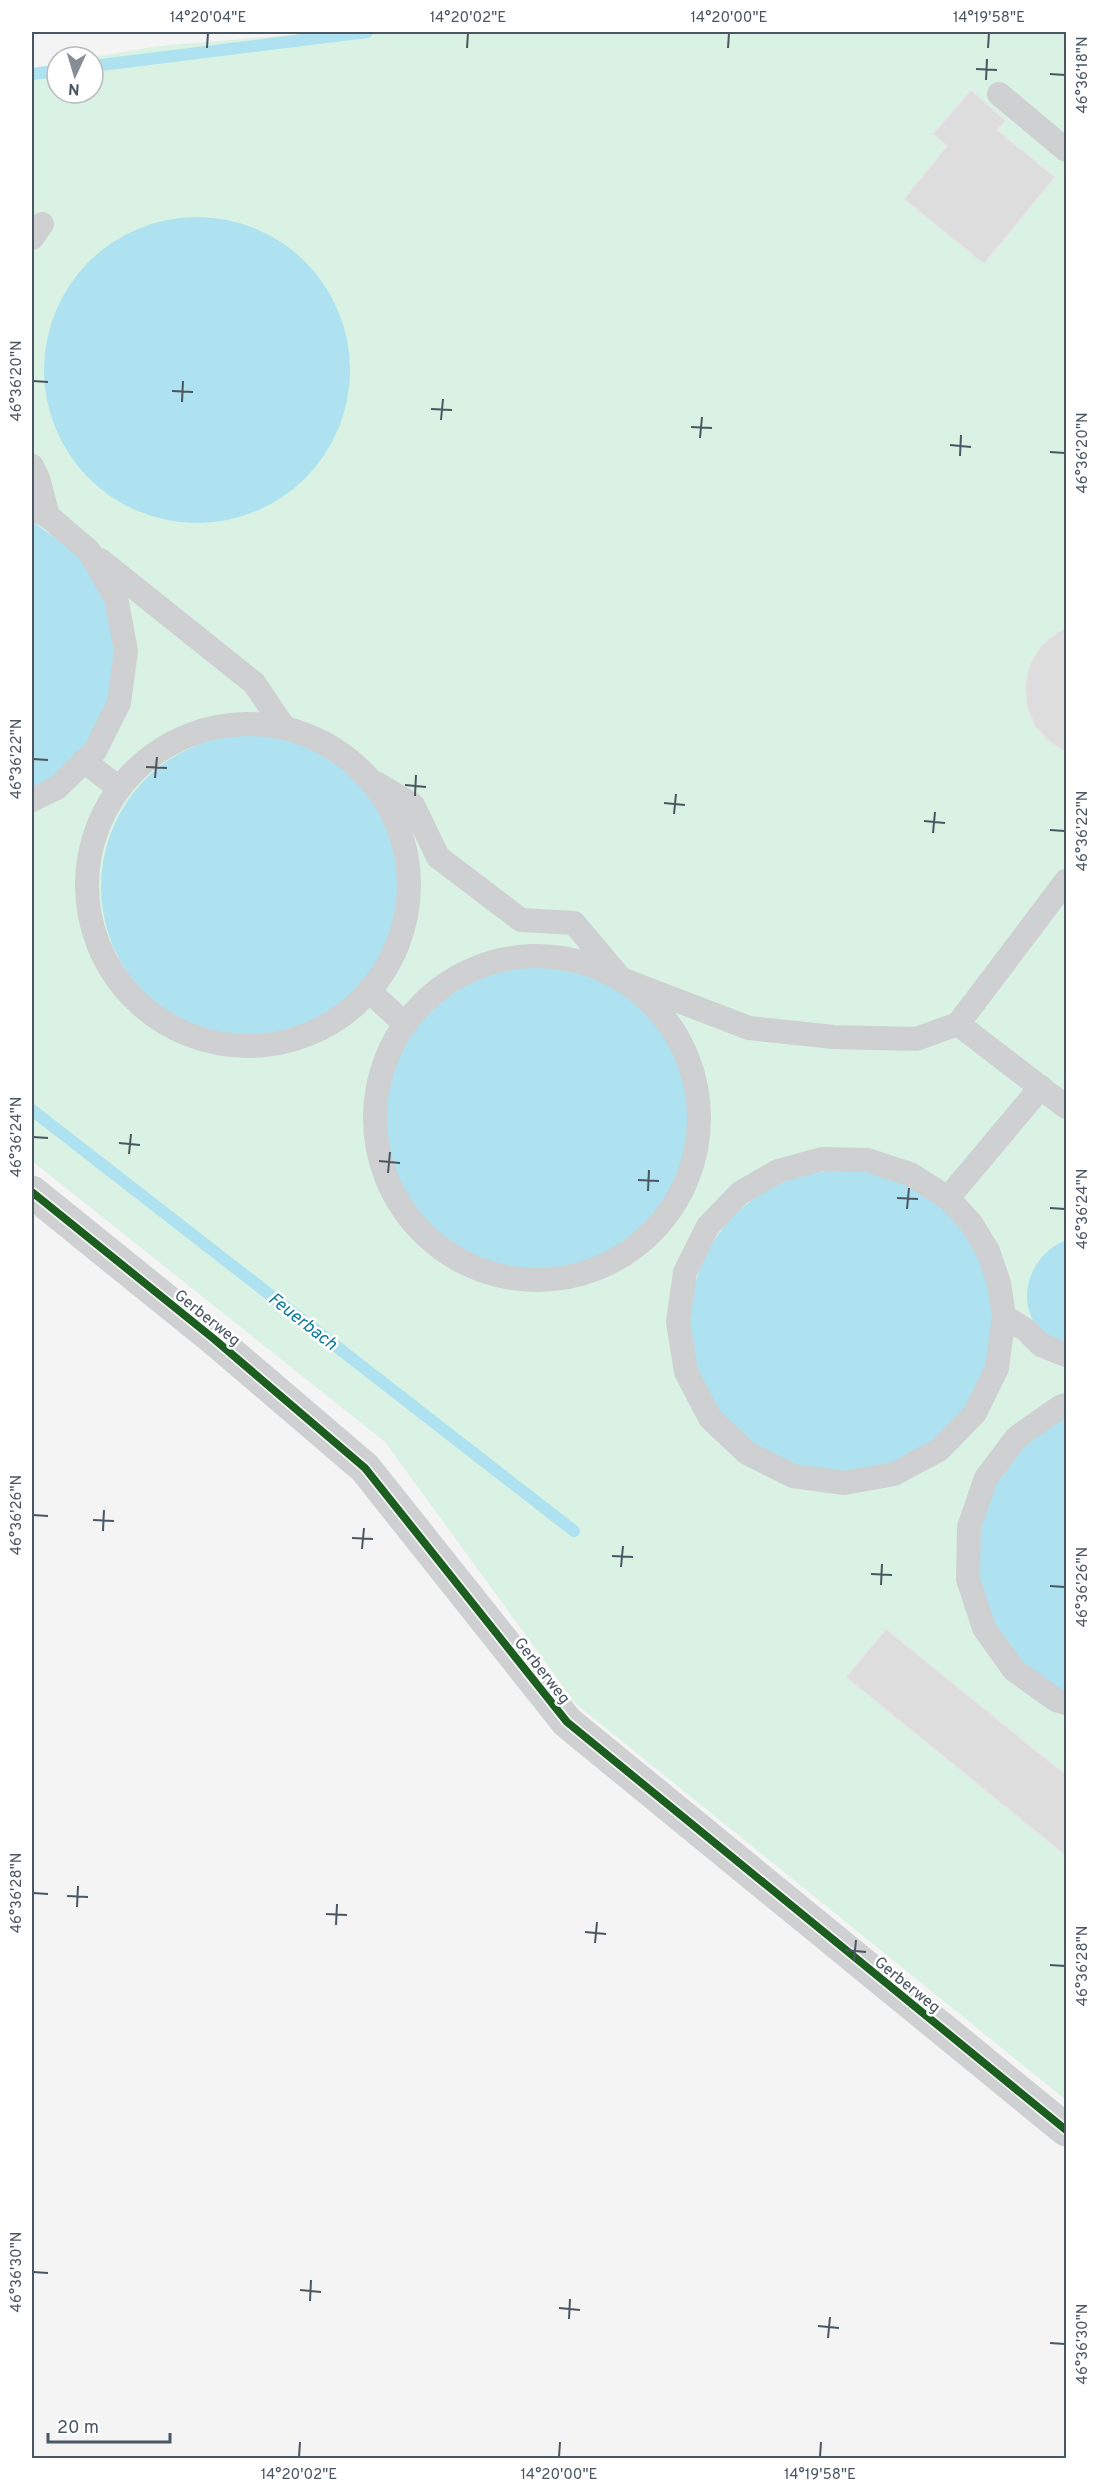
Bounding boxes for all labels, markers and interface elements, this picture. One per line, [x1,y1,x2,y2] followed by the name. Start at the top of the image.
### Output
[170,9,246,28] text: 14°20'04"E
[430,9,506,28] text: 14°20'02"E
[691,9,767,28] text: 14°20'00"E
[953,9,1025,28] text: 14°19'58"E
[1074,36,1093,114] text: 46°36'18"N
[45,45,105,105] north arrow
[68,78,81,98] text: N
[8,340,27,422] text: 46°36'20"N
[1074,412,1093,494] text: 46°36'20"N
[8,719,27,799] text: 46°36'22"N
[1074,791,1093,871] text: 46°36'22"N
[8,1097,27,1177] text: 46°36'24"N
[1074,1169,1093,1249] text: 46°36'24"N
[170,1286,244,1351] street label: Gerberweg
[263,1288,341,1356] water label: Feuerbach
[8,1475,27,1555] text: 46°36'26"N
[1074,1547,1093,1627] text: 46°36'26"N
[509,1634,574,1709] street label: Gerberweg
[8,1853,27,1933] text: 46°36'28"N
[1074,1926,1093,2006] text: 46°36'28"N
[870,1953,944,2018] street label: Gerberweg
[8,2232,27,2312] text: 46°36'30"N
[1074,2304,1093,2384] text: 46°36'30"N
[48,2406,170,2444] scale bar
[57,2417,99,2440] text: 20 m
[261,2466,337,2485] text: 14°20'02"E
[521,2466,597,2485] text: 14°20'00"E
[784,2466,856,2485] text: 14°19'58"E

